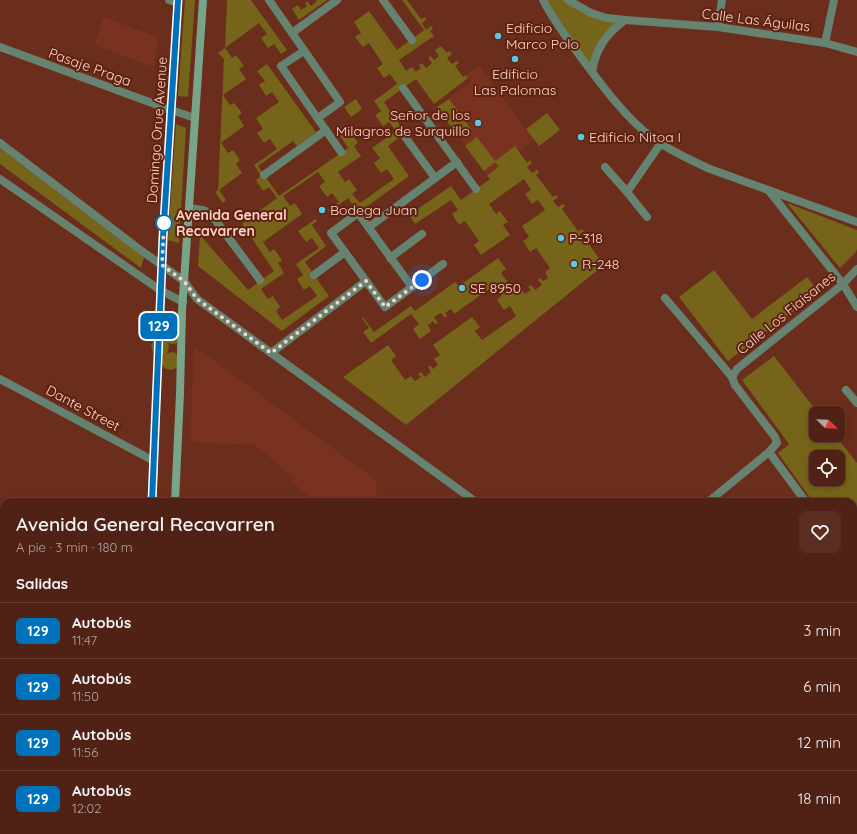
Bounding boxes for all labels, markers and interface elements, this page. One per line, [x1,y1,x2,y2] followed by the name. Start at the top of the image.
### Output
[701,4,811,36] street label: Calle Las Águilas
[506,19,579,53] place label: Edificio Marco Polo
[493,31,503,41] marker: Edificio Marco Polo
[46,44,134,90] street label: Pasaje Praga
[510,54,520,64] marker: Edificio Las Palomas
[143,56,171,204] street label: Domingo Orue Avenue
[474,65,556,99] place label: Edificio Las Palomas
[336,106,470,140] place label: Señor de los Milagros de Surquillo
[473,118,483,128] marker: Señor de los Milagros de Surquillo
[589,128,681,146] place label: Edificio Nitoa I
[576,132,586,142] marker: Edificio Nitoa I
[330,201,417,219] place label: Bodega Juan
[317,205,327,215] marker: Bodega Juan
[176,206,287,240] place label: Avenida General Recavarren
[155,214,173,232] marker: Avenida General Recavarren
[569,229,603,247] place label: P-318
[556,233,566,243] marker: P-318
[582,255,619,273] place label: R-248
[569,259,579,269] marker: R-248
[733,268,839,358] street label: Calle Los Fiaisanes
[412,270,432,290] your location
[470,279,521,297] place label: SE 8950
[457,283,467,293] marker: SE 8950
[136,313,182,339] line badge: 129
[148,317,170,335] text: 129
[43,381,123,435] street label: Dante Street
[809,406,845,442] north arrow
[809,406,845,486] map controls
[809,450,845,486] button: locate
[799,511,841,553] button: heart
[16,512,275,536] text: Avenida General Recavarren
[16,539,133,555] text: A pie · 3 min · 180 m
[16,574,68,593] text: Salidas
[72,613,131,632] text: Autobús
[803,621,841,640] text: 3 min
[27,622,49,640] text: 129
[72,632,97,648] text: 11:47
[72,669,131,688] text: Autobús
[803,677,841,696] text: 6 min
[27,678,49,696] text: 129
[72,688,99,704] text: 11:50
[72,725,131,744] text: Autobús
[797,733,841,752] text: 12 min
[27,734,49,752] text: 129
[72,744,98,760] text: 11:56
[72,781,131,800] text: Autobús
[798,789,841,808] text: 18 min
[27,790,49,808] text: 129
[72,800,101,816] text: 12:02

